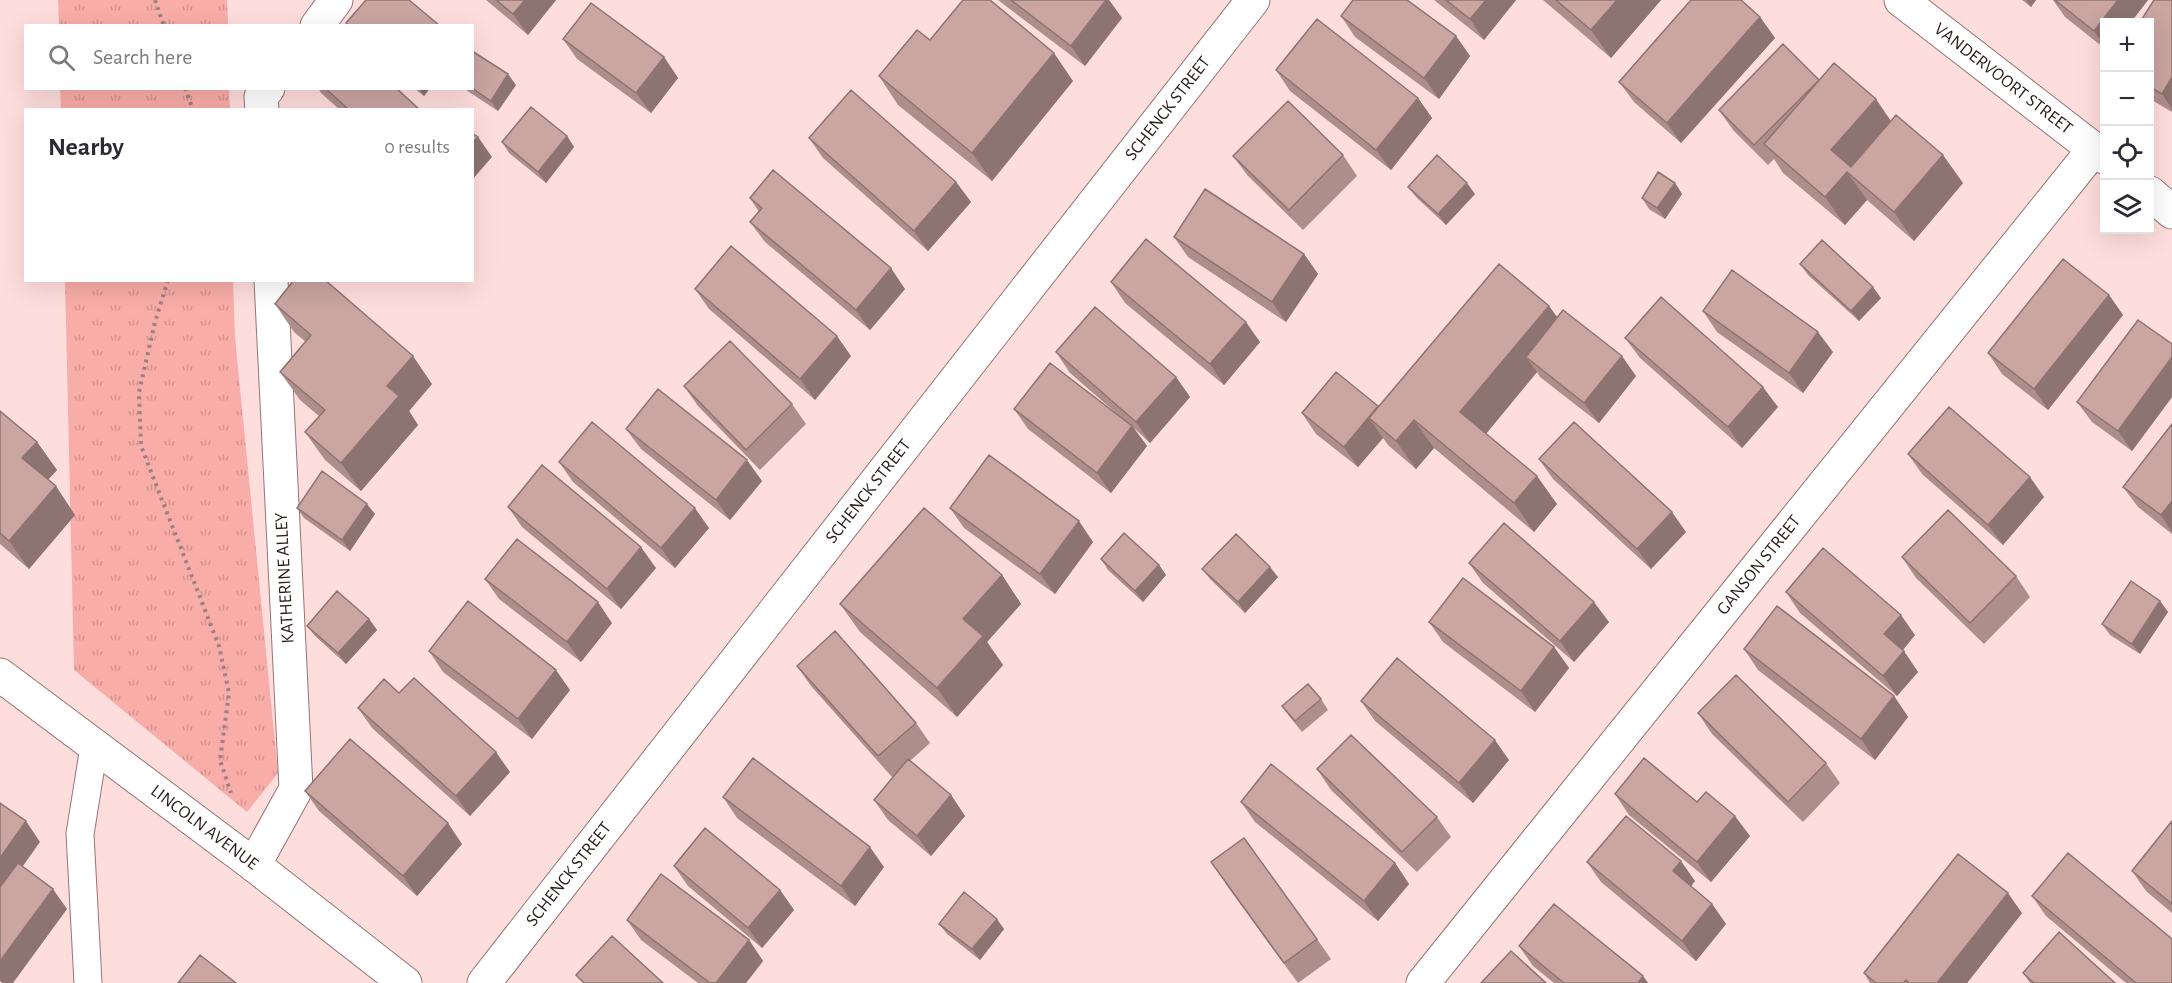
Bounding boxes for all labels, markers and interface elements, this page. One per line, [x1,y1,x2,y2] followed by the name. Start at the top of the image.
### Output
[2100,18,2154,234] map controls
[2100,18,2154,72] button: +
[1930,20,2076,138] street label: VANDERVOORT STREET
[24,24,474,90] search box
[45,41,78,74] icon: search
[93,46,192,68] text: Search here
[1122,53,1214,164] street label: SCHENCK STREET
[2100,72,2154,126] button: −
[2100,126,2154,180] button: locate
[48,134,124,160] text: Nearby
[384,137,450,157] text: 0 results
[2100,180,2154,234] button: layers
[822,436,915,547] street label: SCHENCK STREET
[273,511,297,644] street label: KATHERINE ALLEY
[1714,512,1804,619] street label: GANSON STREET
[147,782,261,874] street label: LINCOLN AVENUE
[523,819,615,930] street label: SCHENCK STREET

